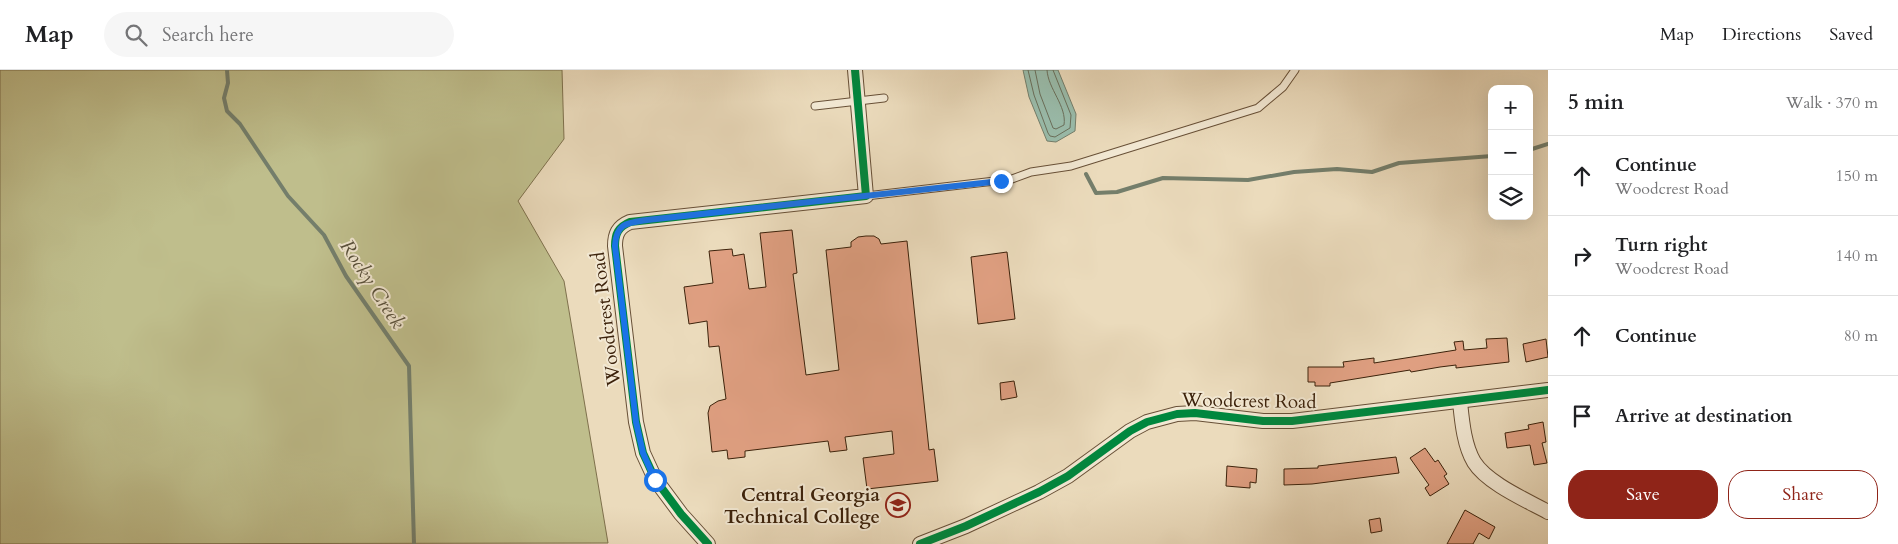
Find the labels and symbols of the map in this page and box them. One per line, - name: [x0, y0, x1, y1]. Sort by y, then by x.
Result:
- route end: [990, 170, 1013, 193]
- water label: Rocky Creek: [334, 234, 412, 334]
- street label: Woodcrest Road: [585, 250, 627, 388]
- street label: Woodcrest Road: [1180, 387, 1317, 415]
- route start: [644, 469, 667, 492]
- place label: Central Georgia Technical College: [724, 482, 881, 530]
- school or university icon: Central Georgia Technical College: [885, 492, 911, 518]

